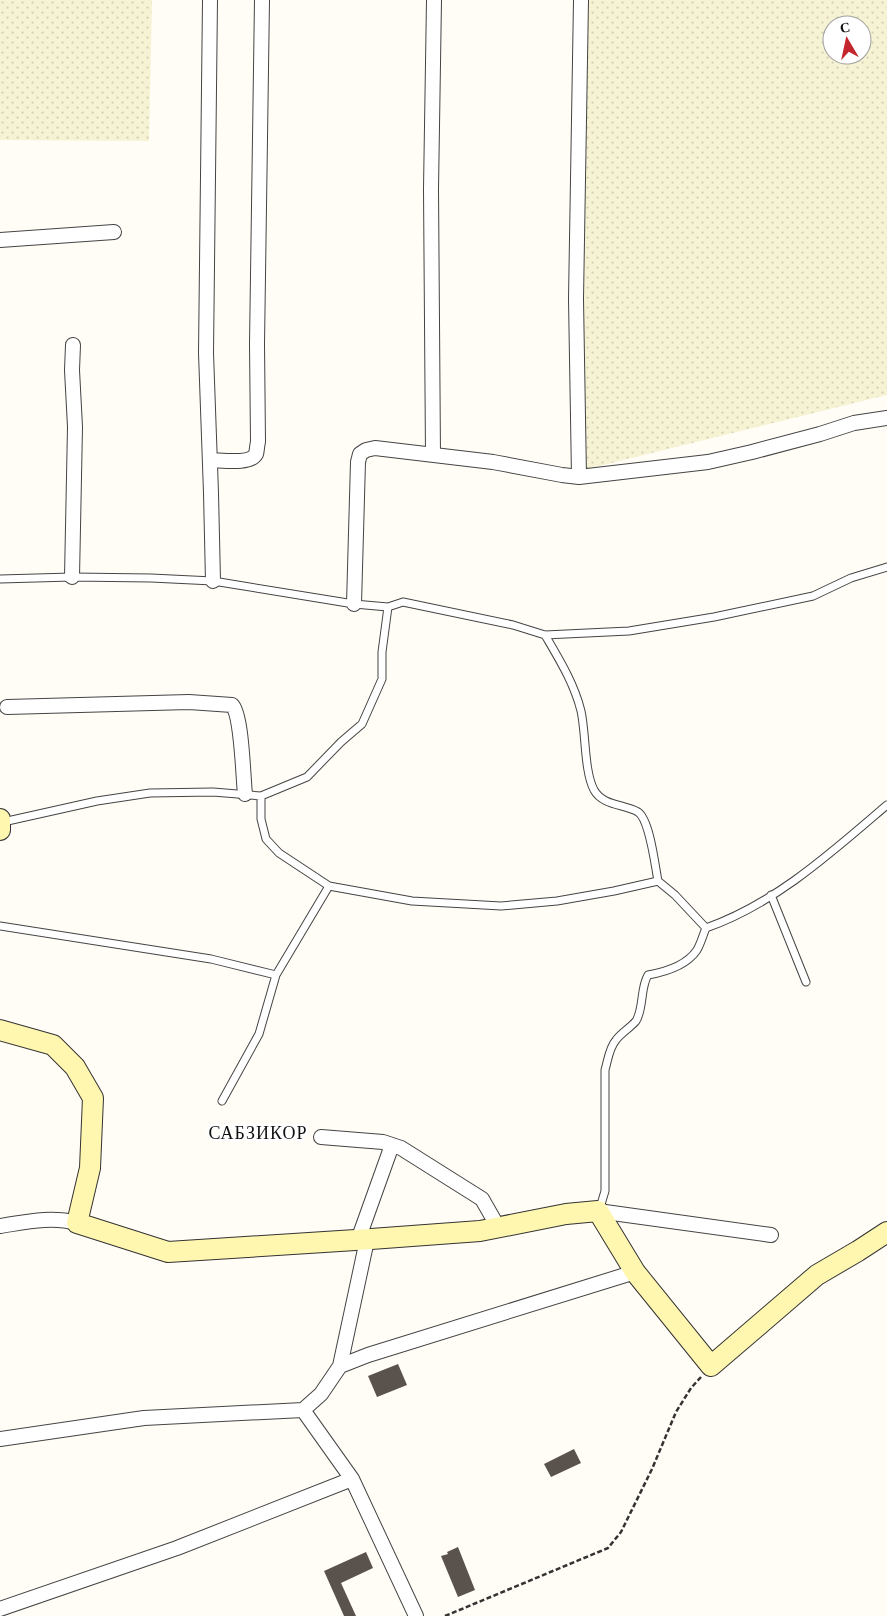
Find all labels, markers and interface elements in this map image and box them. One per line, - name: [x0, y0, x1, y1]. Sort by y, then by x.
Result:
- north arrow: [822, 15, 872, 65]
- text: С: [839, 18, 851, 36]
- district label: САБЗИКОР: [208, 1123, 308, 1143]

